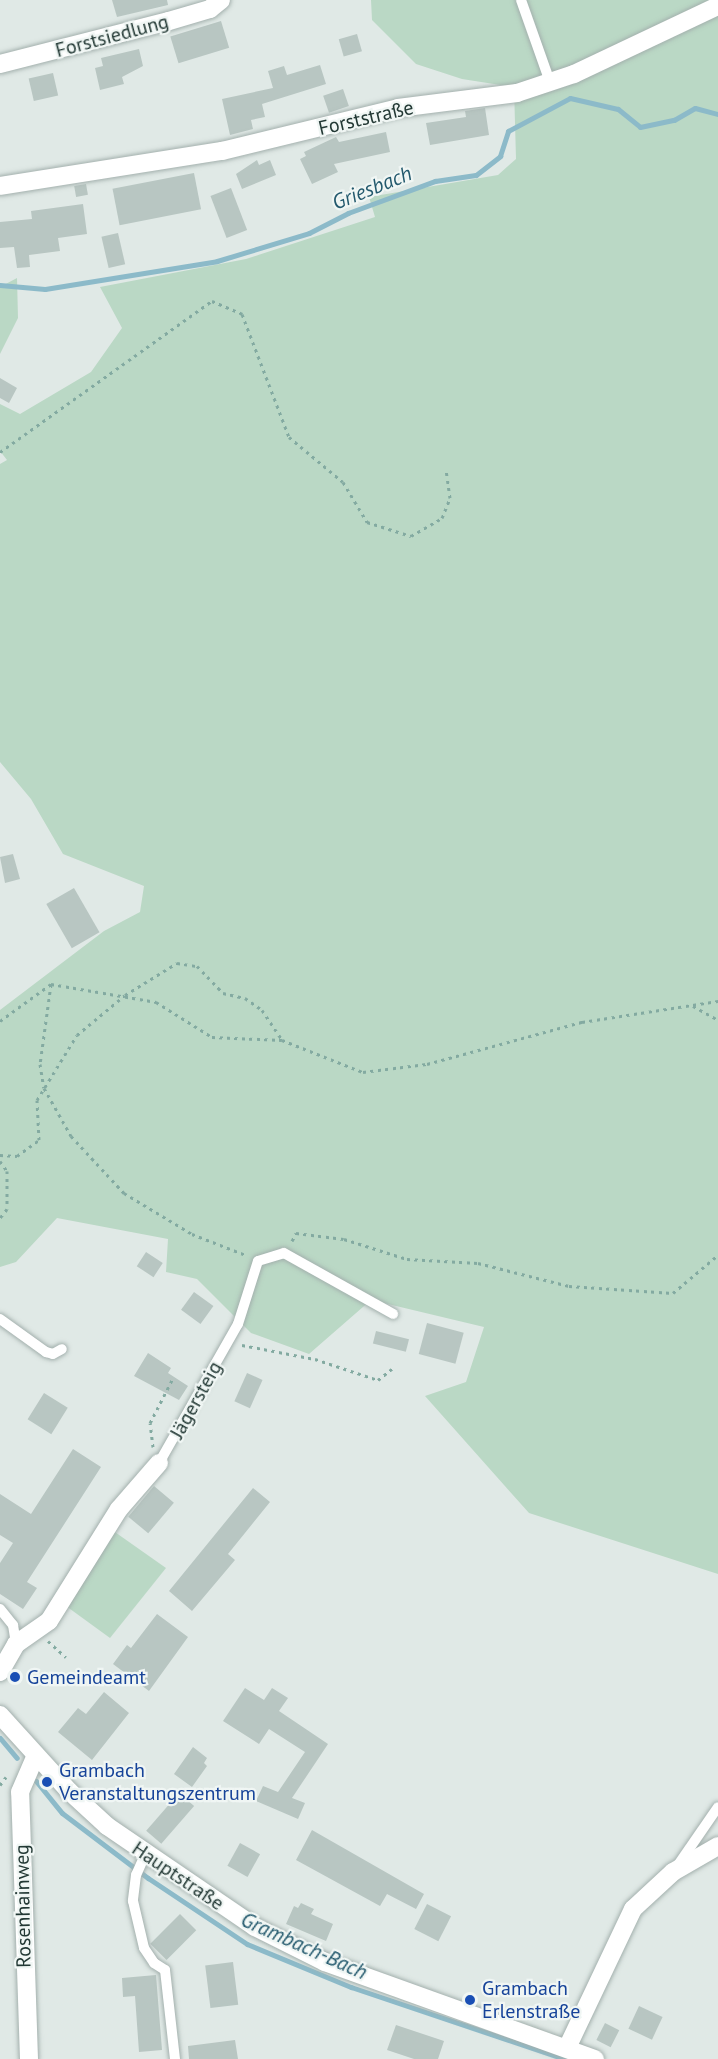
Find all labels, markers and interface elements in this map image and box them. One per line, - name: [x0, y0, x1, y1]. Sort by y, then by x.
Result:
- street label: Forstsiedlung: [53, 9, 171, 63]
- street label: Forststraße: [316, 95, 416, 141]
- water label: Griesbach: [328, 161, 416, 215]
- street label: Jägersteig: [165, 1357, 227, 1443]
- place label: Gemeindeamt: [27, 1665, 146, 1689]
- marker: Gemeindeamt: [8, 1670, 22, 1684]
- place label: Grambach Veranstaltungszentrum: [59, 1758, 256, 1805]
- marker: Grambach Veranstaltungszentrum: [40, 1775, 54, 1789]
- street label: Hauptstraße: [127, 1837, 229, 1915]
- street label: Rosenhainweg: [10, 1844, 36, 1968]
- water label: Grambach-Bach: [237, 1907, 371, 1985]
- place label: Grambach Erlenstraße: [482, 1976, 580, 2023]
- marker: Grambach Erlenstraße: [463, 1993, 477, 2007]

